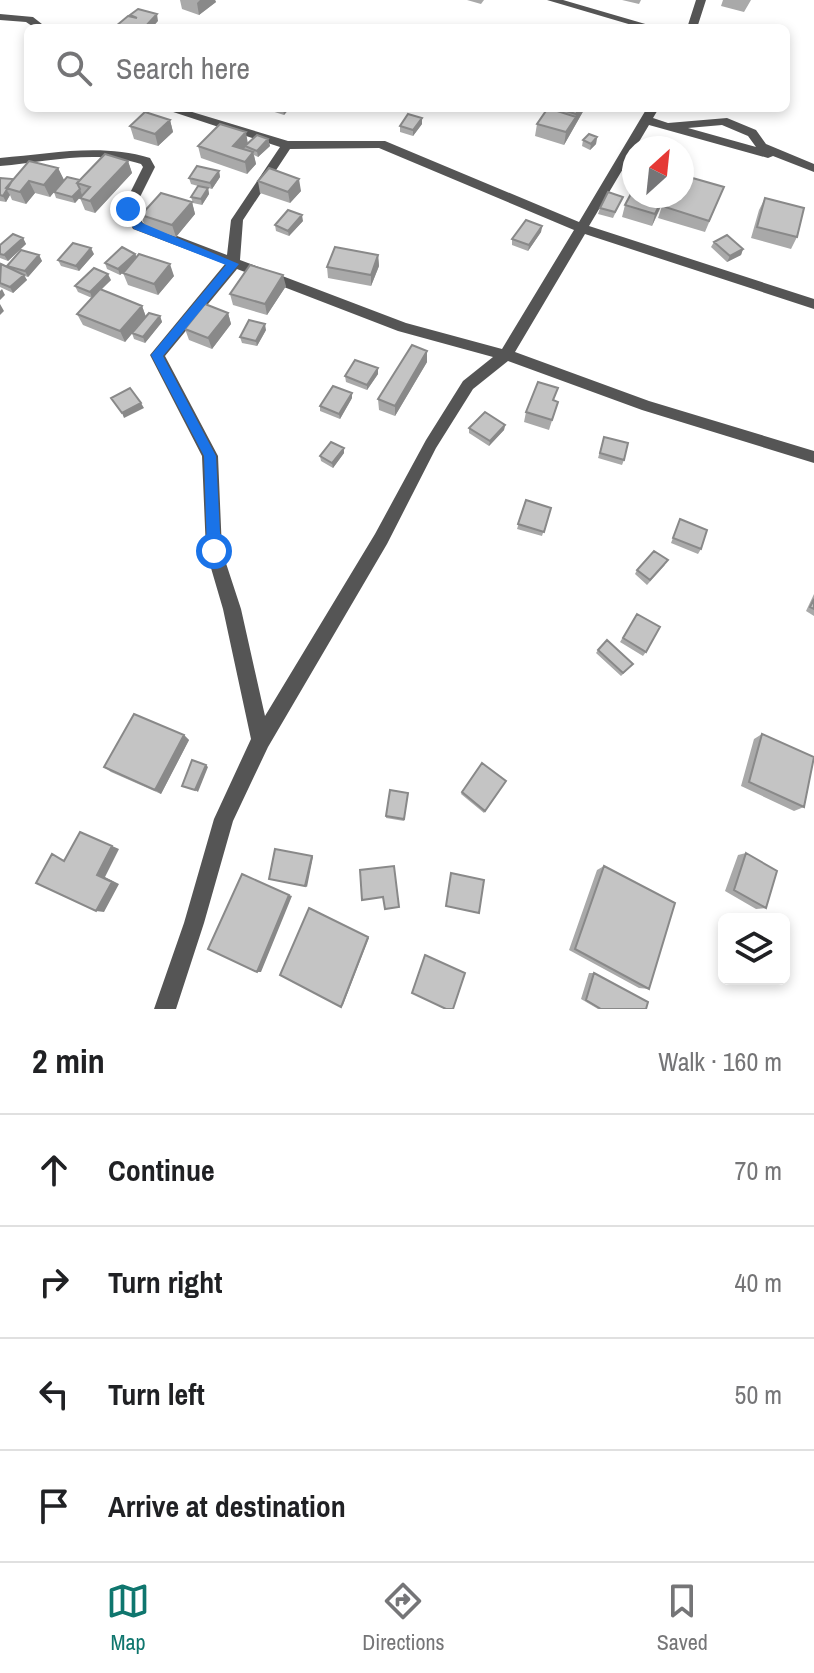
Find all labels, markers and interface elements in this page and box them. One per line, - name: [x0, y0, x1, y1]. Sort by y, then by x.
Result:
- search box: [24, 24, 790, 112]
- icon: search: [52, 46, 96, 90]
- text: Search here: [116, 48, 250, 88]
- north arrow: [622, 136, 694, 208]
- route end: [110, 191, 146, 227]
- route start: [196, 533, 232, 569]
- map controls: [718, 913, 790, 985]
- button: layers: [718, 913, 790, 985]
- text: 2 min: [32, 1038, 105, 1084]
- text: Walk · 160 m: [658, 1044, 782, 1079]
- icon: ahead: [32, 1148, 76, 1192]
- text: Continue: [108, 1150, 215, 1190]
- text: 70 m: [735, 1153, 782, 1188]
- icon: right: [32, 1260, 76, 1304]
- text: Turn right: [108, 1262, 222, 1302]
- text: 40 m: [735, 1265, 782, 1300]
- icon: left: [32, 1372, 76, 1416]
- text: Turn left: [108, 1374, 205, 1414]
- text: 50 m: [735, 1377, 782, 1412]
- icon: arrive: [32, 1484, 76, 1528]
- text: Arrive at destination: [108, 1486, 346, 1526]
- tab: Map: [106, 1579, 150, 1657]
- tab: Directions: [362, 1579, 445, 1657]
- tab: Saved: [657, 1579, 708, 1657]

